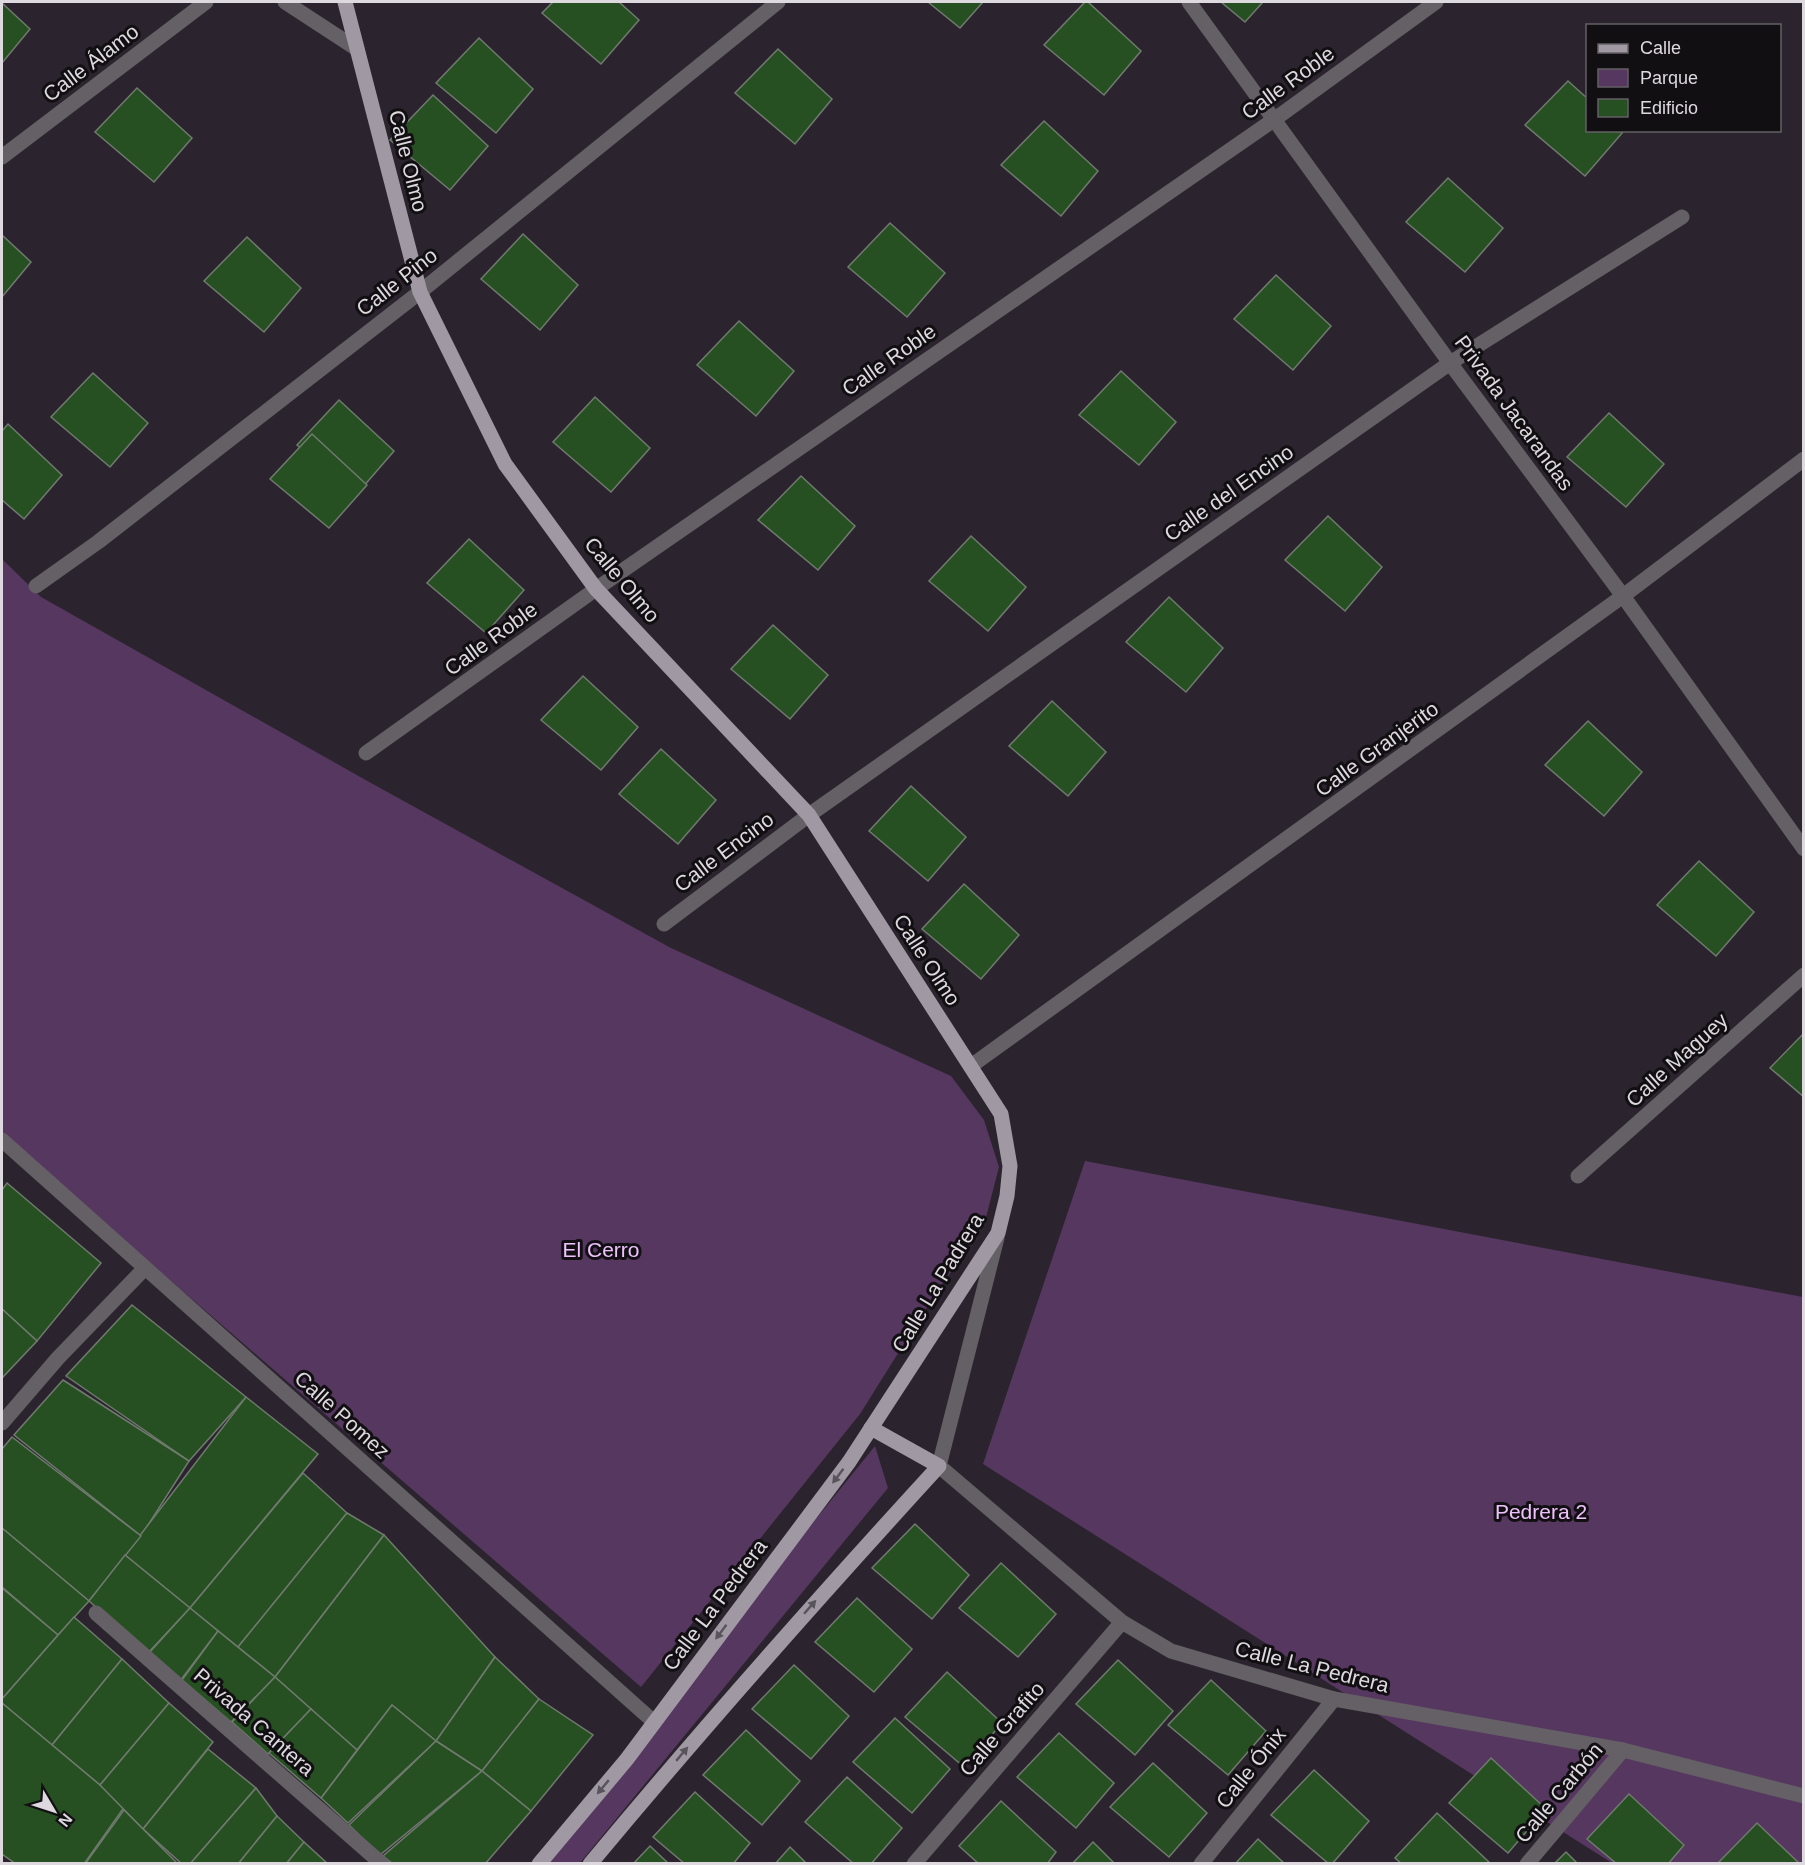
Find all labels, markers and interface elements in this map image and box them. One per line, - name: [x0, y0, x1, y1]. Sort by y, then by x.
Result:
- street label: Calle Álamo: [39, 19, 143, 106]
- legend: [1586, 24, 1781, 132]
- text: Calle: [1640, 38, 1681, 58]
- street label: Calle Roble: [1237, 41, 1338, 124]
- text: Parque: [1640, 68, 1698, 88]
- text: Edificio: [1640, 98, 1698, 118]
- street label: Calle Olmo: [385, 108, 432, 214]
- street label: Calle Pino: [352, 243, 441, 320]
- street label: Calle Roble: [838, 319, 940, 400]
- street label: Privada Jacarandas: [1451, 331, 1578, 495]
- street label: Calle del Encino: [1160, 440, 1297, 546]
- street label: Calle Olmo: [580, 533, 665, 627]
- street label: Calle Roble: [440, 597, 541, 680]
- street label: Calle Granjerito: [1311, 696, 1442, 801]
- street label: Calle Encino: [670, 807, 778, 896]
- street label: Calle Olmo: [889, 910, 965, 1010]
- street label: Calle Maguey: [1621, 1008, 1732, 1111]
- street label: Calle La Padrera: [887, 1209, 988, 1356]
- park label: El Cerro: [562, 1238, 640, 1261]
- street label: Calle Pomez: [290, 1366, 394, 1463]
- one-way arrow: [833, 1469, 845, 1484]
- park label: Pedrera 2: [1495, 1500, 1587, 1523]
- street label: Calle La Pedrera: [658, 1535, 771, 1675]
- one-way arrow: [803, 1600, 817, 1615]
- one-way arrow: [716, 1625, 728, 1640]
- street label: Calle La Pedrera: [1233, 1636, 1392, 1697]
- street label: Privada Cantera: [190, 1663, 319, 1780]
- street label: Calle Grafito: [955, 1677, 1049, 1780]
- street label: Calle Ónix: [1211, 1722, 1290, 1813]
- street label: Calle Carbón: [1510, 1738, 1607, 1847]
- one-way arrow: [675, 1746, 688, 1762]
- one-way arrow: [597, 1779, 610, 1794]
- north arrow: [24, 1781, 84, 1841]
- text: N: [55, 1810, 76, 1830]

